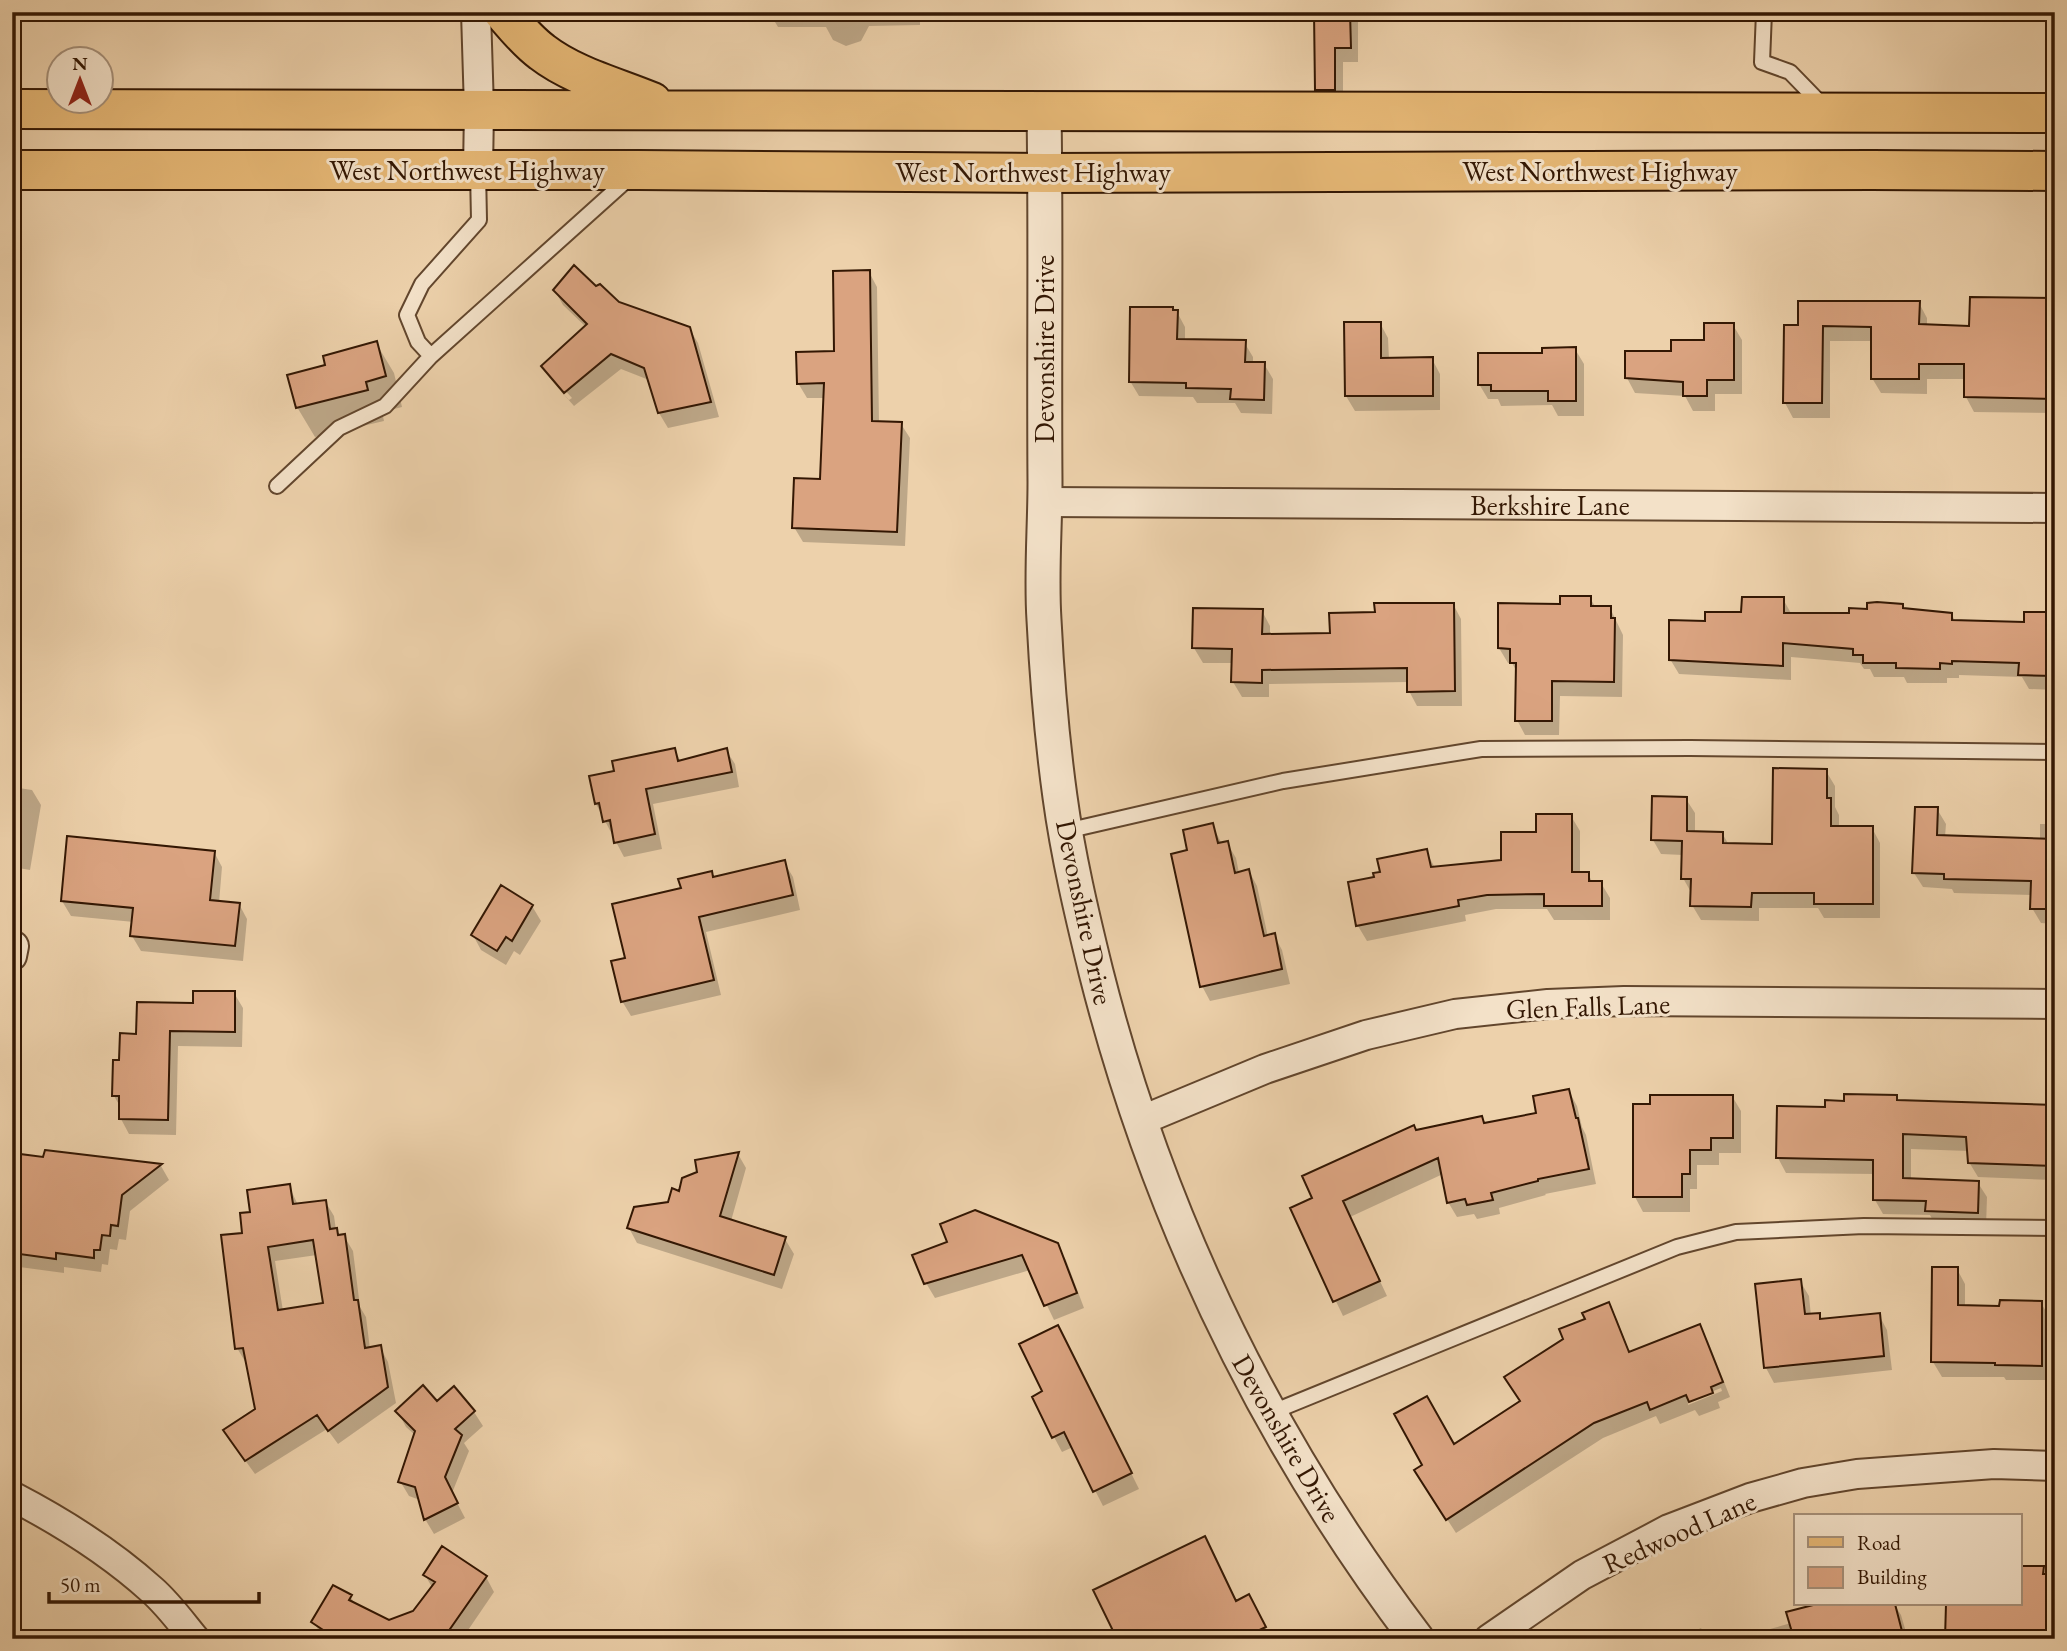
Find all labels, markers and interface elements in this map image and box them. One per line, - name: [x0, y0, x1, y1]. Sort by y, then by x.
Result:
- north arrow: [46, 46, 116, 116]
- text: N: [72, 51, 88, 76]
- street label: West Northwest Highway: [329, 152, 605, 188]
- street label: West Northwest Highway: [1462, 153, 1738, 189]
- street label: West Northwest Highway: [895, 154, 1171, 190]
- street label: Devonshire Drive: [1026, 255, 1062, 443]
- street label: Berkshire Lane: [1470, 487, 1630, 523]
- street label: Devonshire Drive: [1048, 816, 1122, 1008]
- street label: Glen Falls Lane: [1505, 985, 1671, 1027]
- street label: Devonshire Drive: [1224, 1347, 1350, 1529]
- street label: Redwood Lane: [1597, 1482, 1761, 1582]
- legend: [1794, 1514, 2022, 1606]
- text: Road: [1857, 1529, 1901, 1556]
- scale bar: [49, 1560, 259, 1604]
- text: Building: [1857, 1563, 1927, 1590]
- text: 50 m: [60, 1571, 101, 1598]

